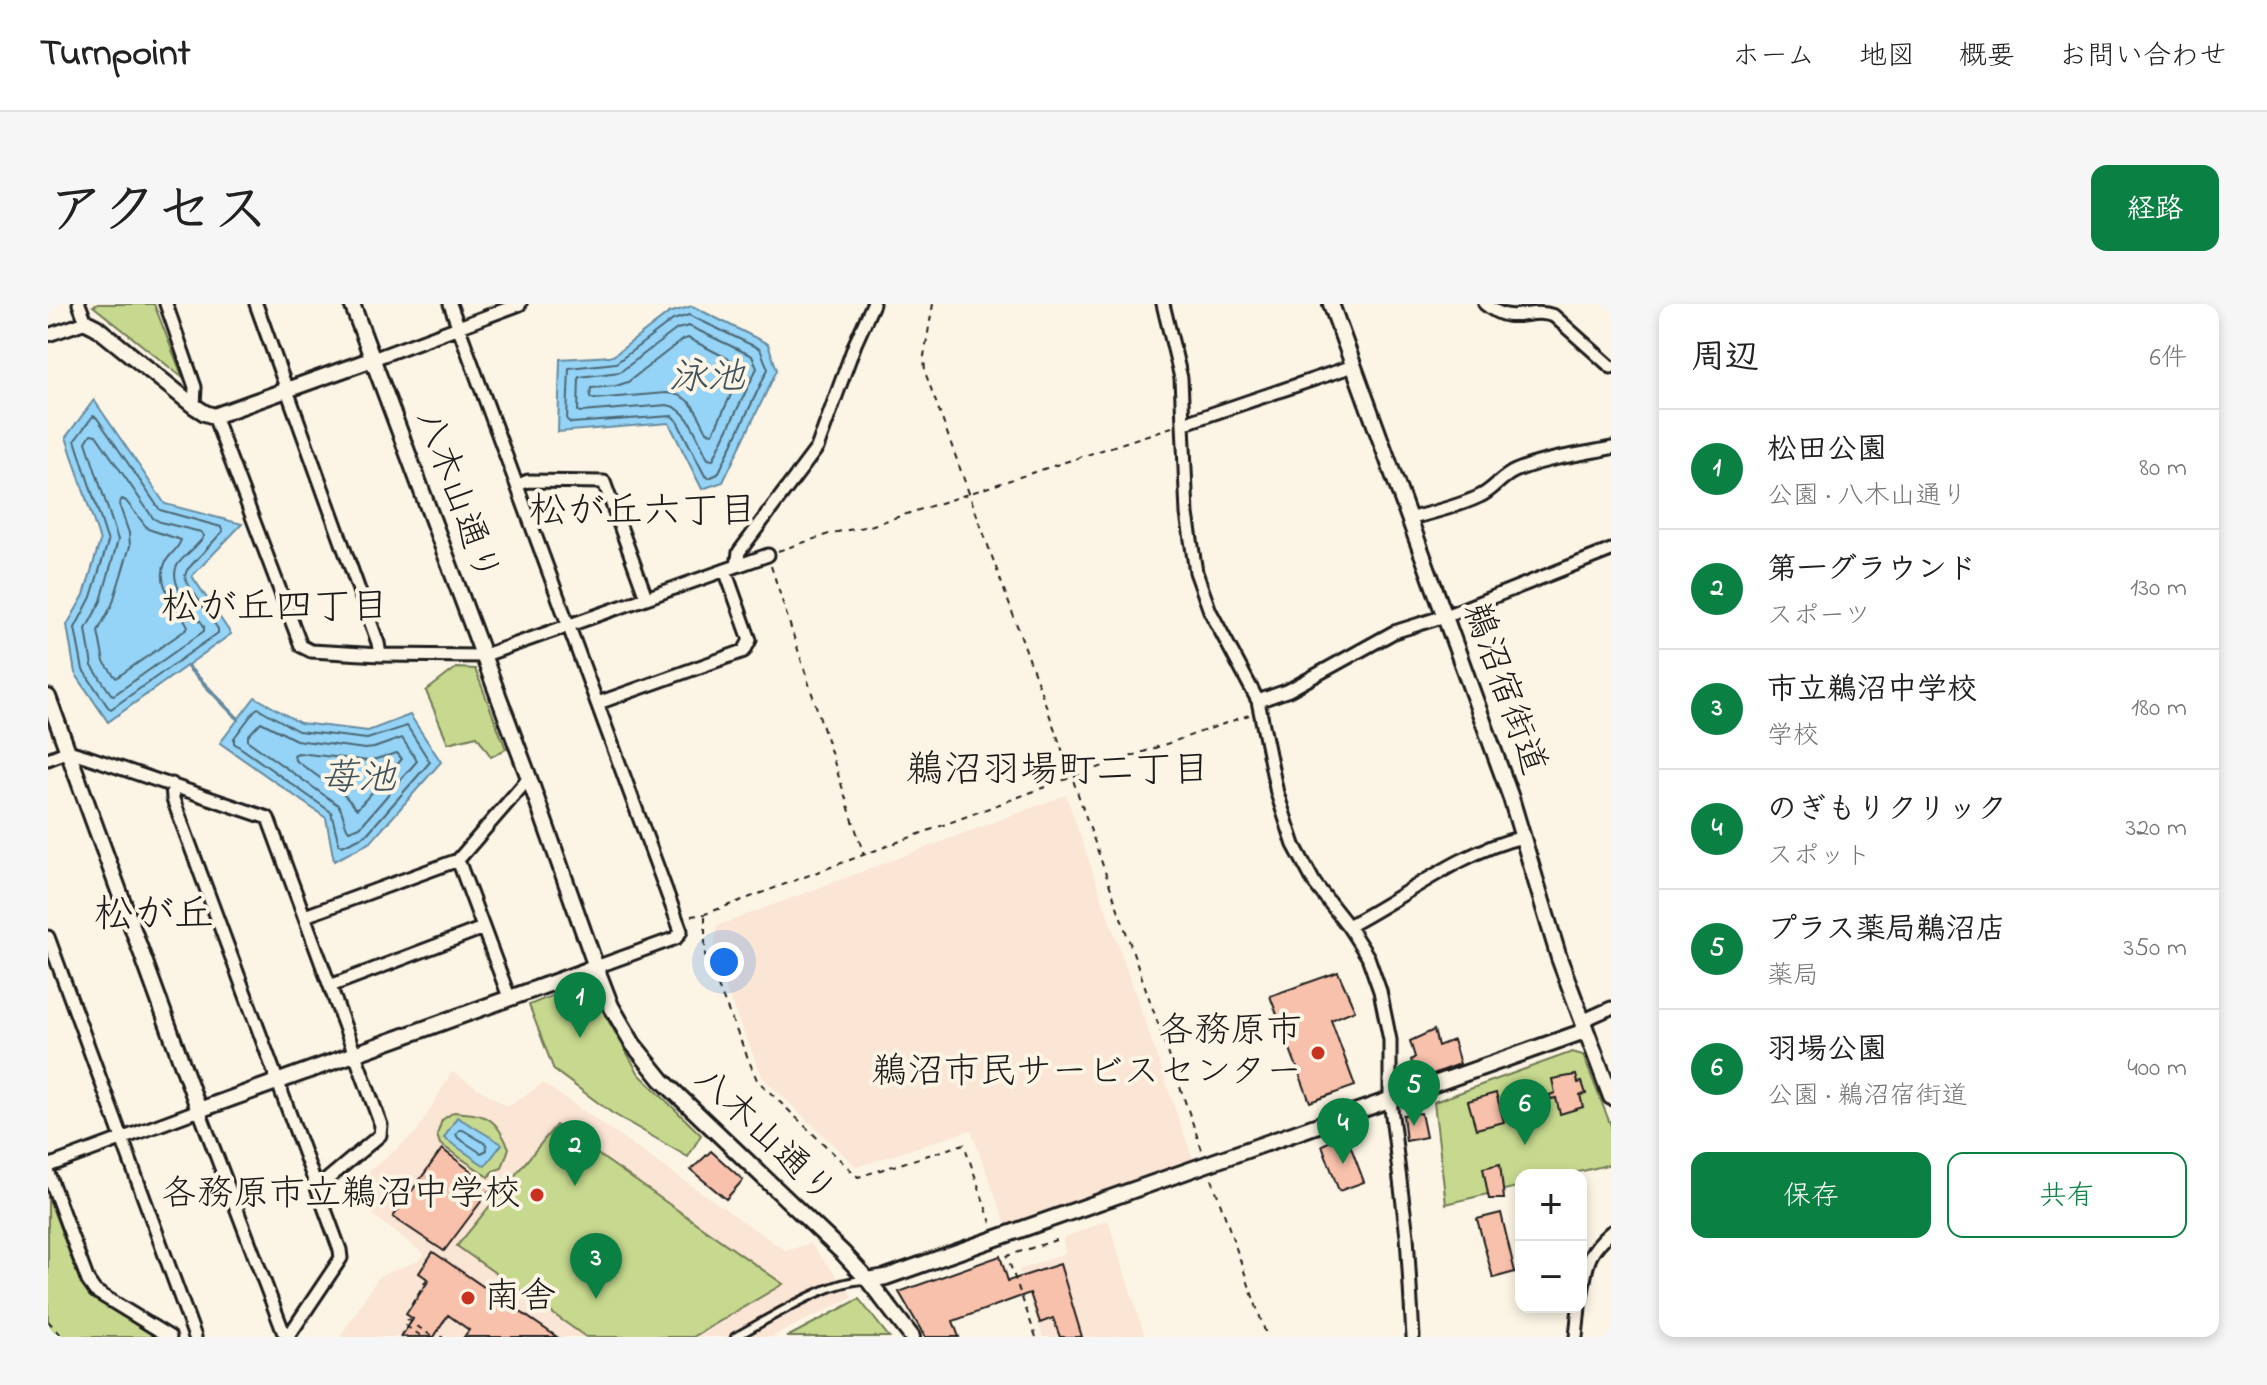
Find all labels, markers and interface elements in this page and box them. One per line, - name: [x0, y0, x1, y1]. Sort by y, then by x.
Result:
- text: Turnpoint: [40, 27, 190, 83]
- text: ホーム: [1732, 37, 1815, 78]
- text: 地図: [1859, 37, 1915, 78]
- text: 概要: [1959, 37, 2015, 78]
- text: お問い合わせ: [2059, 37, 2227, 78]
- button: 経路: [2091, 165, 2219, 251]
- text: アクセス: [48, 173, 269, 254]
- text: 周辺: [1691, 334, 1759, 384]
- text: 6件: [2150, 340, 2187, 378]
- water label: 泳池: [669, 351, 746, 407]
- street label: 八木山通り: [400, 403, 512, 591]
- text: 松田公園: [1767, 429, 1887, 473]
- text: 1: [1713, 450, 1721, 488]
- text: 80 m: [2139, 450, 2187, 488]
- text: 公園 · 八木山通り: [1767, 478, 1968, 516]
- district label: 松が丘六丁目: [529, 485, 757, 541]
- text: 第一グラウンド: [1767, 549, 1977, 593]
- text: 2: [1711, 570, 1723, 608]
- text: 130 m: [2130, 570, 2187, 608]
- district label: 松が丘四丁目: [161, 581, 389, 637]
- street label: 鵜沼宿街道: [1447, 595, 1559, 783]
- text: スポーツ: [1767, 598, 1870, 636]
- text: 市立鵜沼中学校: [1767, 669, 1977, 713]
- text: 3: [1712, 690, 1722, 728]
- text: 180 m: [2131, 690, 2187, 728]
- text: 学校: [1767, 718, 1819, 756]
- district label: 鵜沼羽場町二丁目: [906, 744, 1210, 800]
- water label: 苺池: [320, 752, 397, 808]
- text: のぎもりクリック: [1767, 789, 2007, 833]
- text: 4: [1712, 810, 1722, 848]
- text: 320 m: [2125, 810, 2187, 848]
- text: スポット: [1767, 838, 1871, 876]
- district label: 松が丘: [94, 887, 214, 946]
- text: プラス薬局鵜沼店: [1767, 909, 2006, 953]
- text: 5: [1710, 930, 1724, 968]
- text: 350 m: [2123, 930, 2187, 968]
- your location: [704, 942, 744, 982]
- text: 薬局: [1767, 958, 1819, 996]
- pin: 1: [554, 972, 606, 1038]
- place label: 各務原市 鵜沼市民サービスセンター: [871, 1006, 1302, 1100]
- text: 羽場公園: [1767, 1029, 1887, 1073]
- marker: 各務原市 鵜沼市民サービスセンター: [1309, 1044, 1327, 1062]
- text: 6: [1711, 1050, 1723, 1088]
- text: 400 m: [2127, 1050, 2187, 1088]
- street label: 八木山通り: [681, 1055, 847, 1219]
- pin: 5: [1388, 1060, 1440, 1126]
- text: 公園 · 鵜沼宿街道: [1767, 1078, 1968, 1116]
- pin: 6: [1499, 1079, 1551, 1145]
- pin: 4: [1317, 1098, 1369, 1164]
- pin: 2: [549, 1120, 601, 1186]
- button: 保存: [1691, 1152, 1931, 1238]
- button: 共有: [1947, 1152, 2187, 1238]
- place label: 各務原市立鵜沼中学校: [161, 1169, 521, 1222]
- map controls: [1515, 1169, 1587, 1313]
- button: +: [1515, 1169, 1587, 1241]
- marker: 各務原市立鵜沼中学校: [528, 1186, 546, 1204]
- pin: 3: [570, 1233, 622, 1299]
- button: −: [1515, 1241, 1587, 1313]
- place label: 南舎: [484, 1272, 556, 1325]
- marker: 南舎: [459, 1289, 477, 1307]

